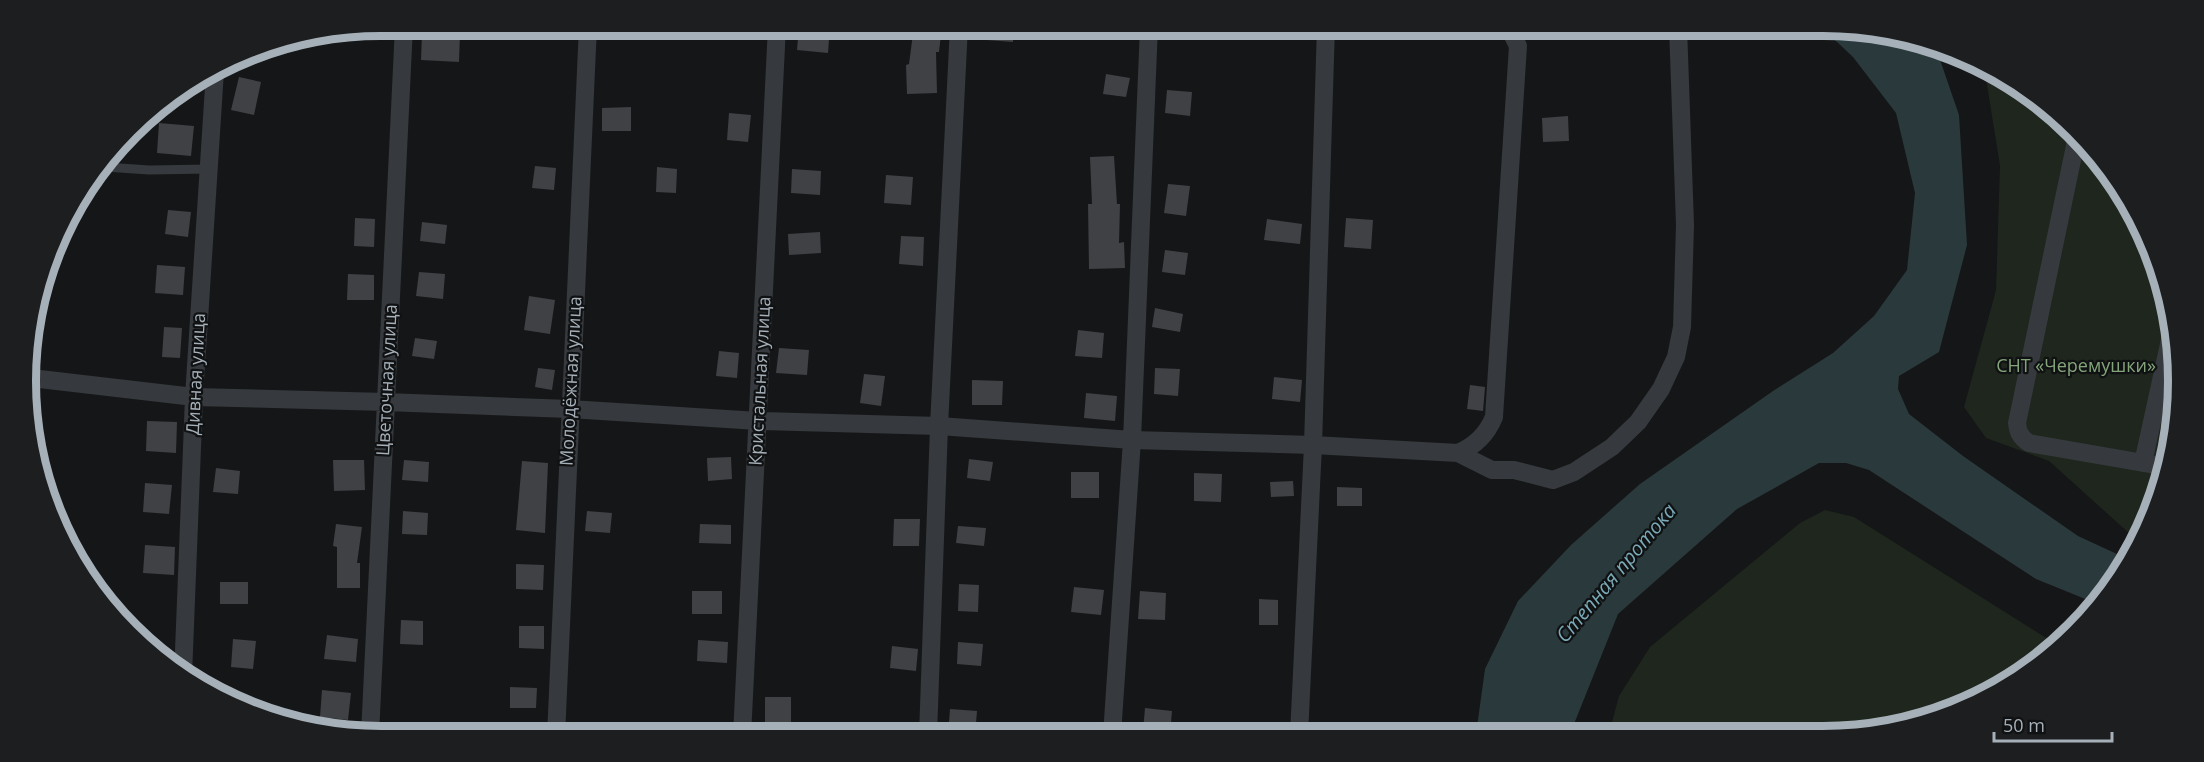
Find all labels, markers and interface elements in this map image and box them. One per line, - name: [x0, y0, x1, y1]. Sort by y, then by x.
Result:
- street label: Молодёжная улица: [554, 295, 586, 466]
- street label: Кристальная улица: [743, 296, 775, 466]
- street label: Цветочная улица: [370, 303, 402, 456]
- street label: Дивная улица: [180, 312, 210, 436]
- park label: СНТ «Черемушки»: [1996, 353, 2156, 377]
- water label: Степная протока: [1549, 498, 1682, 648]
- scale bar: [1994, 705, 2112, 743]
- text: 50 m: [2003, 713, 2045, 737]

